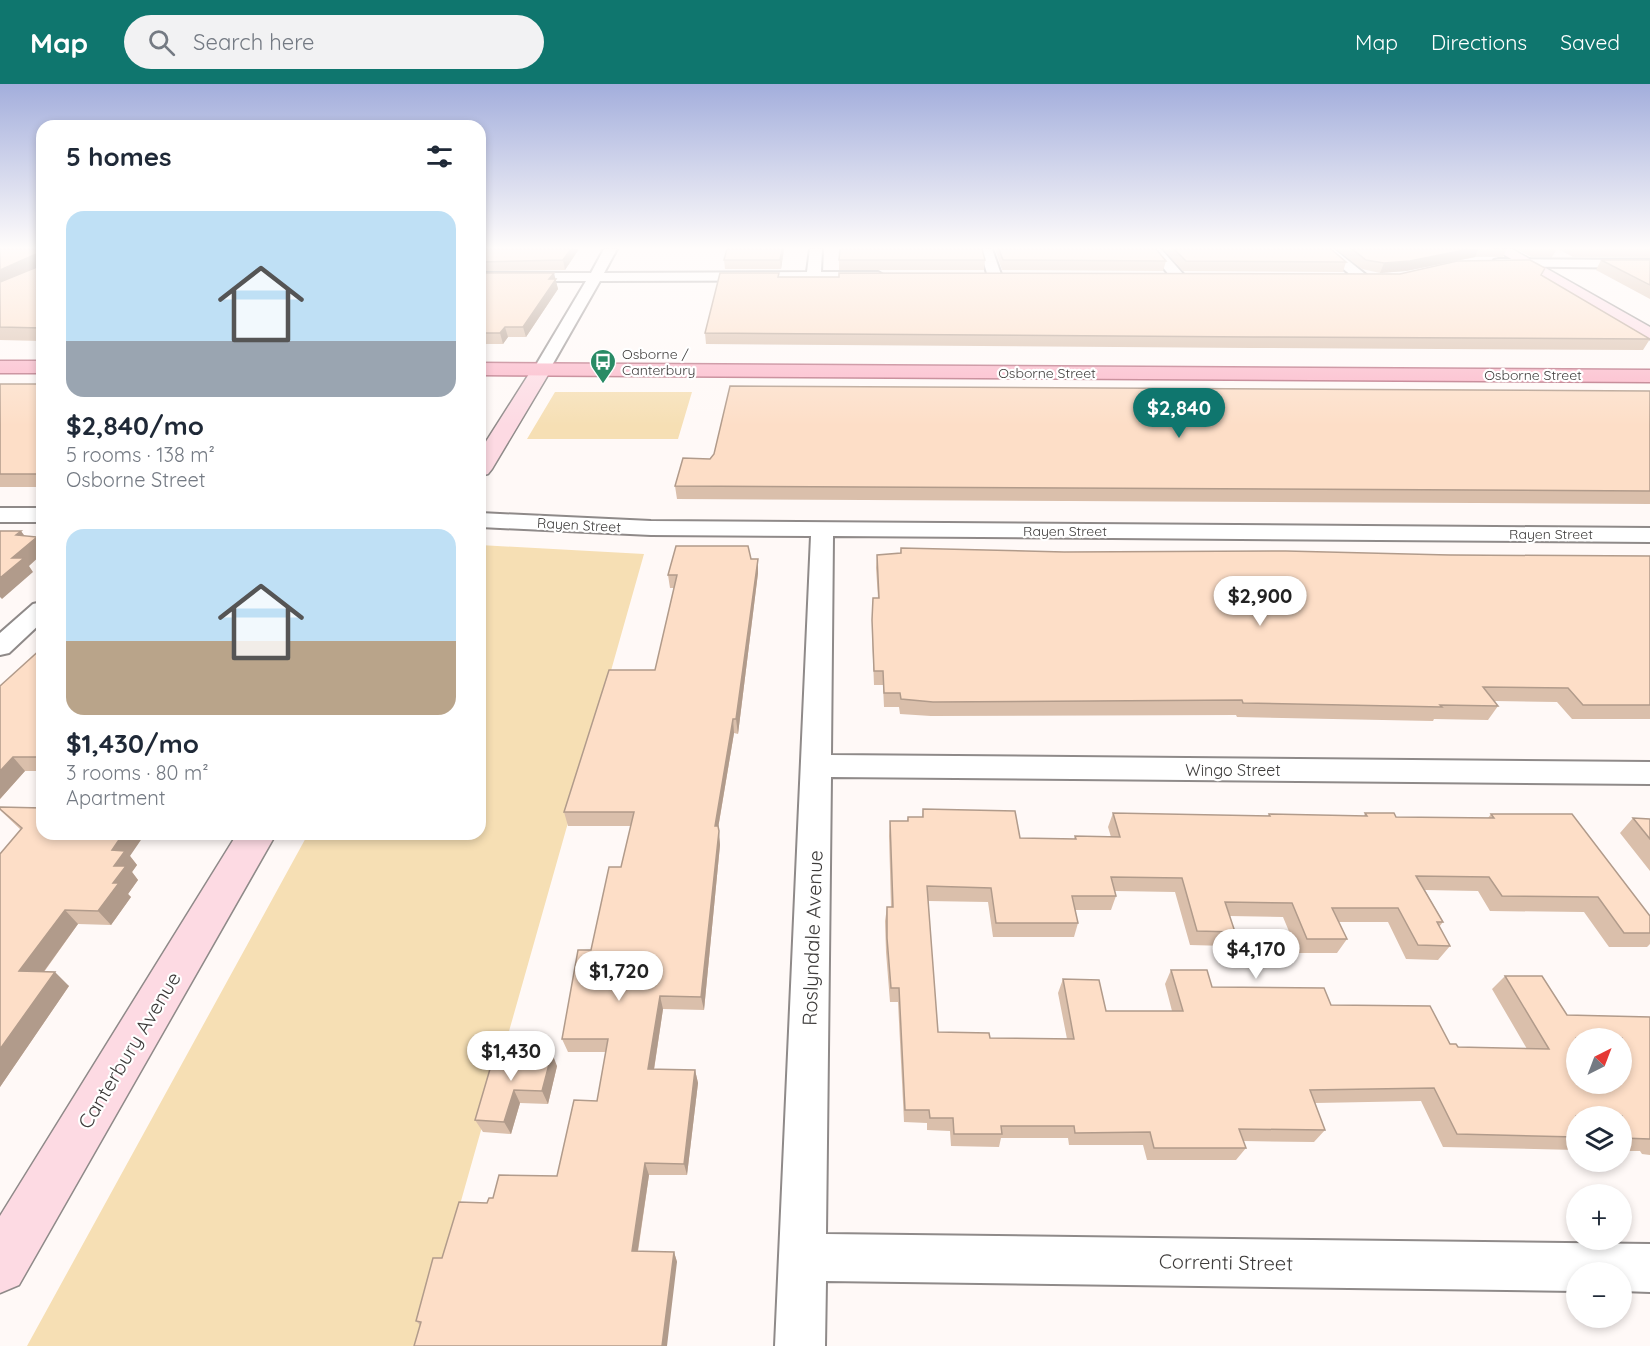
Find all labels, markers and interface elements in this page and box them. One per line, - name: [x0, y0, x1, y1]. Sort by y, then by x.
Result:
- search box: [124, 15, 544, 69]
- text: Map: [30, 25, 88, 60]
- icon: search: [145, 26, 178, 59]
- text: Search here: [193, 28, 315, 56]
- text: Map: [1355, 29, 1398, 55]
- text: Directions: [1431, 29, 1527, 55]
- text: Saved: [1560, 29, 1620, 55]
- text: 5 homes: [66, 140, 172, 173]
- icon: filters: [423, 140, 456, 173]
- icon: home: [207, 250, 315, 358]
- place label: Osborne / Canterbury: [622, 345, 696, 379]
- bus stop icon: Osborne / Canterbury: [588, 347, 618, 385]
- street label: Osborne Street: [998, 364, 1096, 382]
- street label: Osborne Street: [1484, 366, 1582, 384]
- pin: $2,840: [1130, 388, 1228, 439]
- text: $2,840: [1147, 395, 1211, 420]
- text: $2,840/mo: [66, 409, 204, 442]
- text: 5 rooms · 138 m²: [66, 442, 215, 467]
- text: Osborne Street: [66, 467, 206, 492]
- street label: Rayen Street: [537, 514, 622, 536]
- street label: Rayen Street: [1023, 522, 1107, 540]
- street label: Rayen Street: [1509, 525, 1593, 543]
- icon: home: [207, 568, 315, 676]
- pin: $2,900: [1211, 576, 1309, 627]
- text: $2,900: [1228, 583, 1292, 608]
- text: $1,430/mo: [66, 727, 199, 760]
- text: 3 rooms · 80 m²: [66, 760, 209, 785]
- street label: Wingo Street: [1185, 760, 1281, 780]
- text: Apartment: [66, 785, 166, 810]
- street label: Roslyndale Avenue: [796, 850, 828, 1026]
- pin: $4,170: [1207, 929, 1305, 980]
- text: $4,170: [1227, 936, 1285, 961]
- pin: $1,720: [570, 951, 668, 1002]
- text: $1,720: [589, 958, 649, 983]
- street label: Canterbury Avenue: [72, 967, 186, 1133]
- north arrow: [1566, 1028, 1632, 1094]
- map controls: [1566, 1028, 1632, 1328]
- pin: $1,430: [462, 1031, 560, 1082]
- text: $1,430: [481, 1038, 541, 1063]
- button: layers: [1566, 1106, 1632, 1172]
- button: +: [1566, 1184, 1632, 1250]
- street label: Correnti Street: [1159, 1248, 1293, 1276]
- button: −: [1566, 1262, 1632, 1328]

